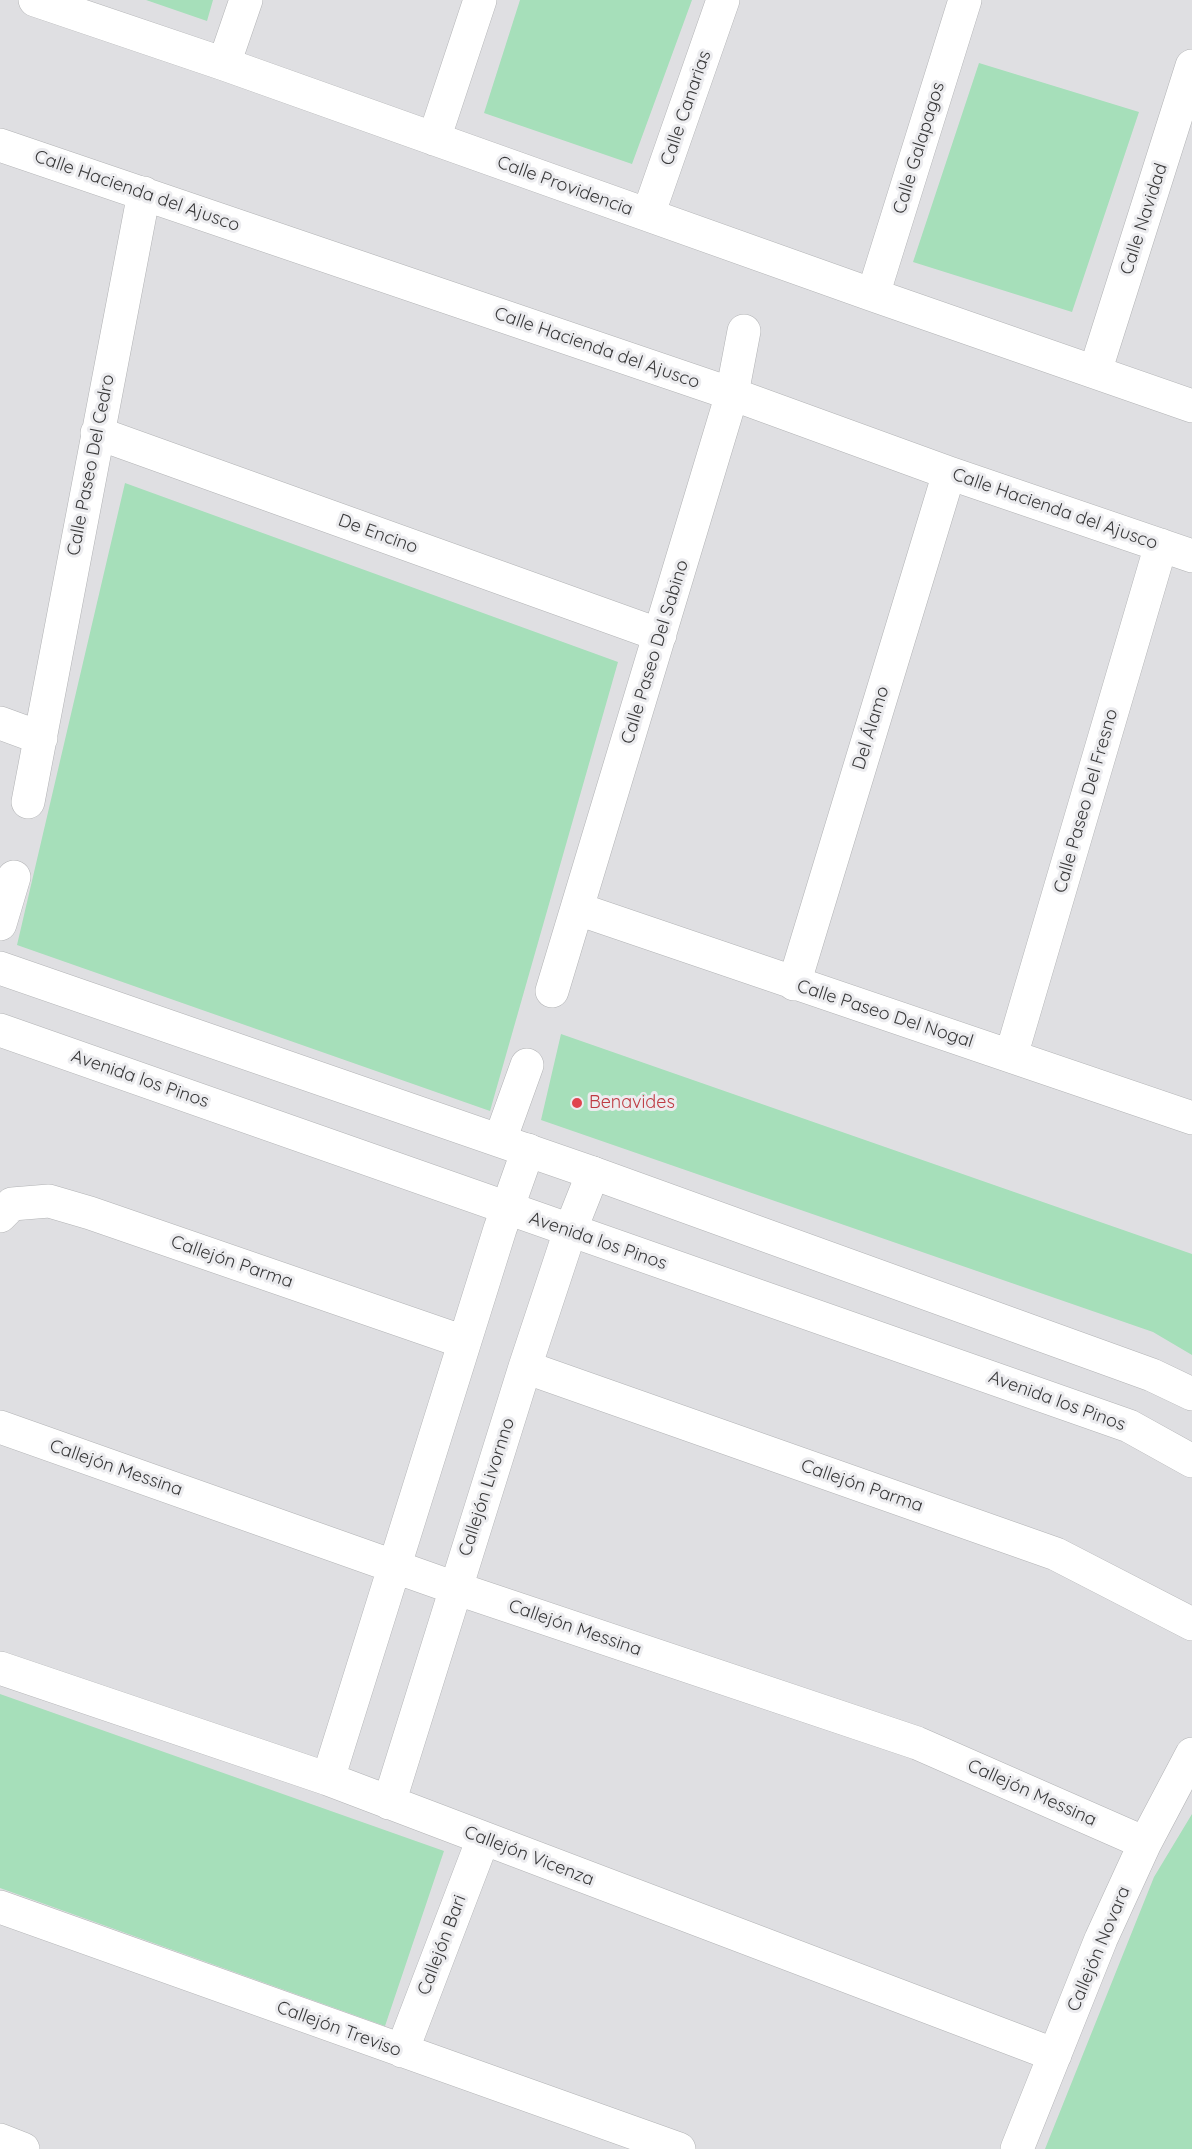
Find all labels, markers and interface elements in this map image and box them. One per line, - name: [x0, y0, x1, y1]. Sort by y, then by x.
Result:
- street label: Calle Canarias: [656, 48, 716, 168]
- street label: Calle Galapagos: [889, 80, 949, 216]
- street label: Calle Hacienda del Ajusco: [32, 146, 242, 236]
- street label: Calle Providencia: [494, 151, 636, 221]
- street label: Calle Navidad: [1116, 161, 1172, 277]
- street label: Calle Hacienda del Ajusco: [492, 303, 702, 393]
- street label: Calle Paseo Del Cedro: [63, 372, 119, 558]
- street label: Calle Hacienda del Ajusco: [950, 464, 1160, 554]
- street label: De Encino: [335, 510, 421, 558]
- street label: Calle Paseo Del Sabino: [617, 557, 693, 747]
- street label: Del Álamo: [848, 684, 894, 772]
- street label: Calle Paseo Del Fresno: [1049, 706, 1123, 896]
- street label: Calle Paseo Del Nogal: [794, 975, 976, 1053]
- street label: Avenida los Pinos: [68, 1045, 212, 1113]
- place label: Benavides: [589, 1092, 675, 1114]
- marker: Benavides: [570, 1096, 584, 1110]
- street label: Avenida los Pinos: [526, 1207, 670, 1275]
- street label: Callejón Parma: [168, 1231, 296, 1293]
- street label: Avenida los Pinos: [986, 1366, 1128, 1436]
- street label: Callejón Livornno: [454, 1415, 520, 1559]
- street label: Callejón Messina: [47, 1435, 185, 1501]
- street label: Callejón Parma: [798, 1455, 926, 1517]
- street label: Callejón Messina: [506, 1595, 644, 1661]
- street label: Callejón Messina: [964, 1755, 1100, 1831]
- street label: Callejón Vicenza: [461, 1821, 597, 1891]
- street label: Callejón Novara: [1063, 1883, 1135, 2015]
- street label: Callejón Bari: [413, 1892, 471, 1998]
- street label: Callejón Treviso: [274, 1996, 404, 2062]

